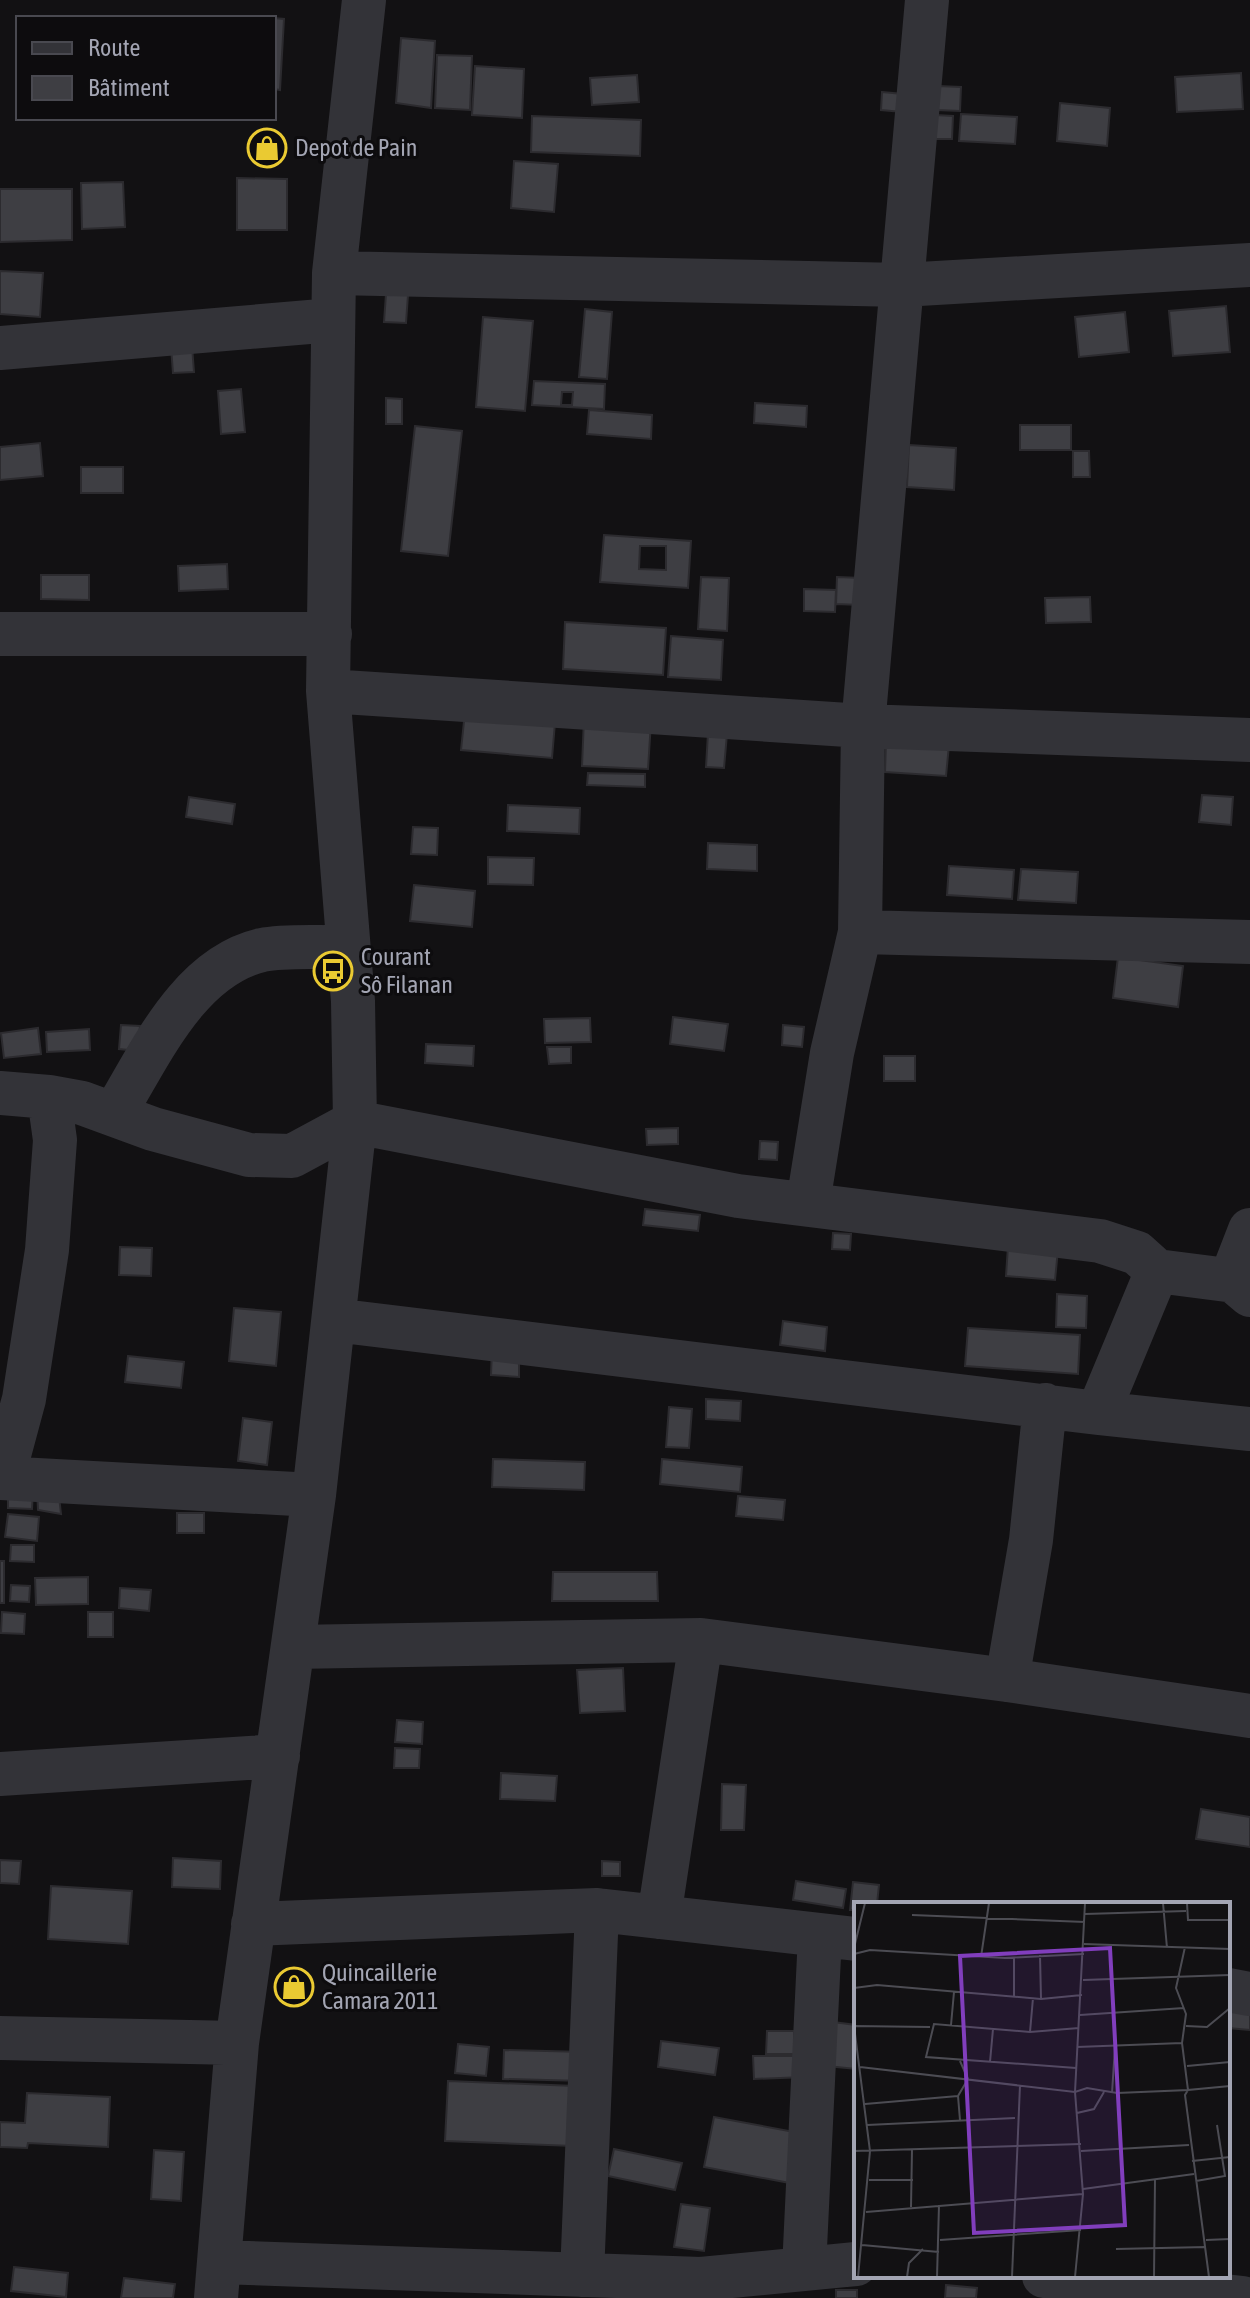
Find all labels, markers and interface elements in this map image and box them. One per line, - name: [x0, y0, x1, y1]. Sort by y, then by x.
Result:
- legend: [16, 16, 276, 120]
- text: Route: [88, 34, 140, 61]
- text: Bâtiment: [88, 74, 170, 101]
- shop icon: Depot de Pain: [246, 127, 288, 169]
- place label: Depot de Pain: [295, 134, 417, 161]
- place label: Courant Sô Filanan: [361, 943, 453, 998]
- bus stop icon: Courant Sô Filanan: [312, 950, 354, 992]
- inset map: [854, 1902, 1230, 2278]
- place label: Quincaillerie Camara 2011: [322, 1959, 439, 2014]
- shop icon: Quincaillerie Camara 2011: [273, 1966, 315, 2008]

